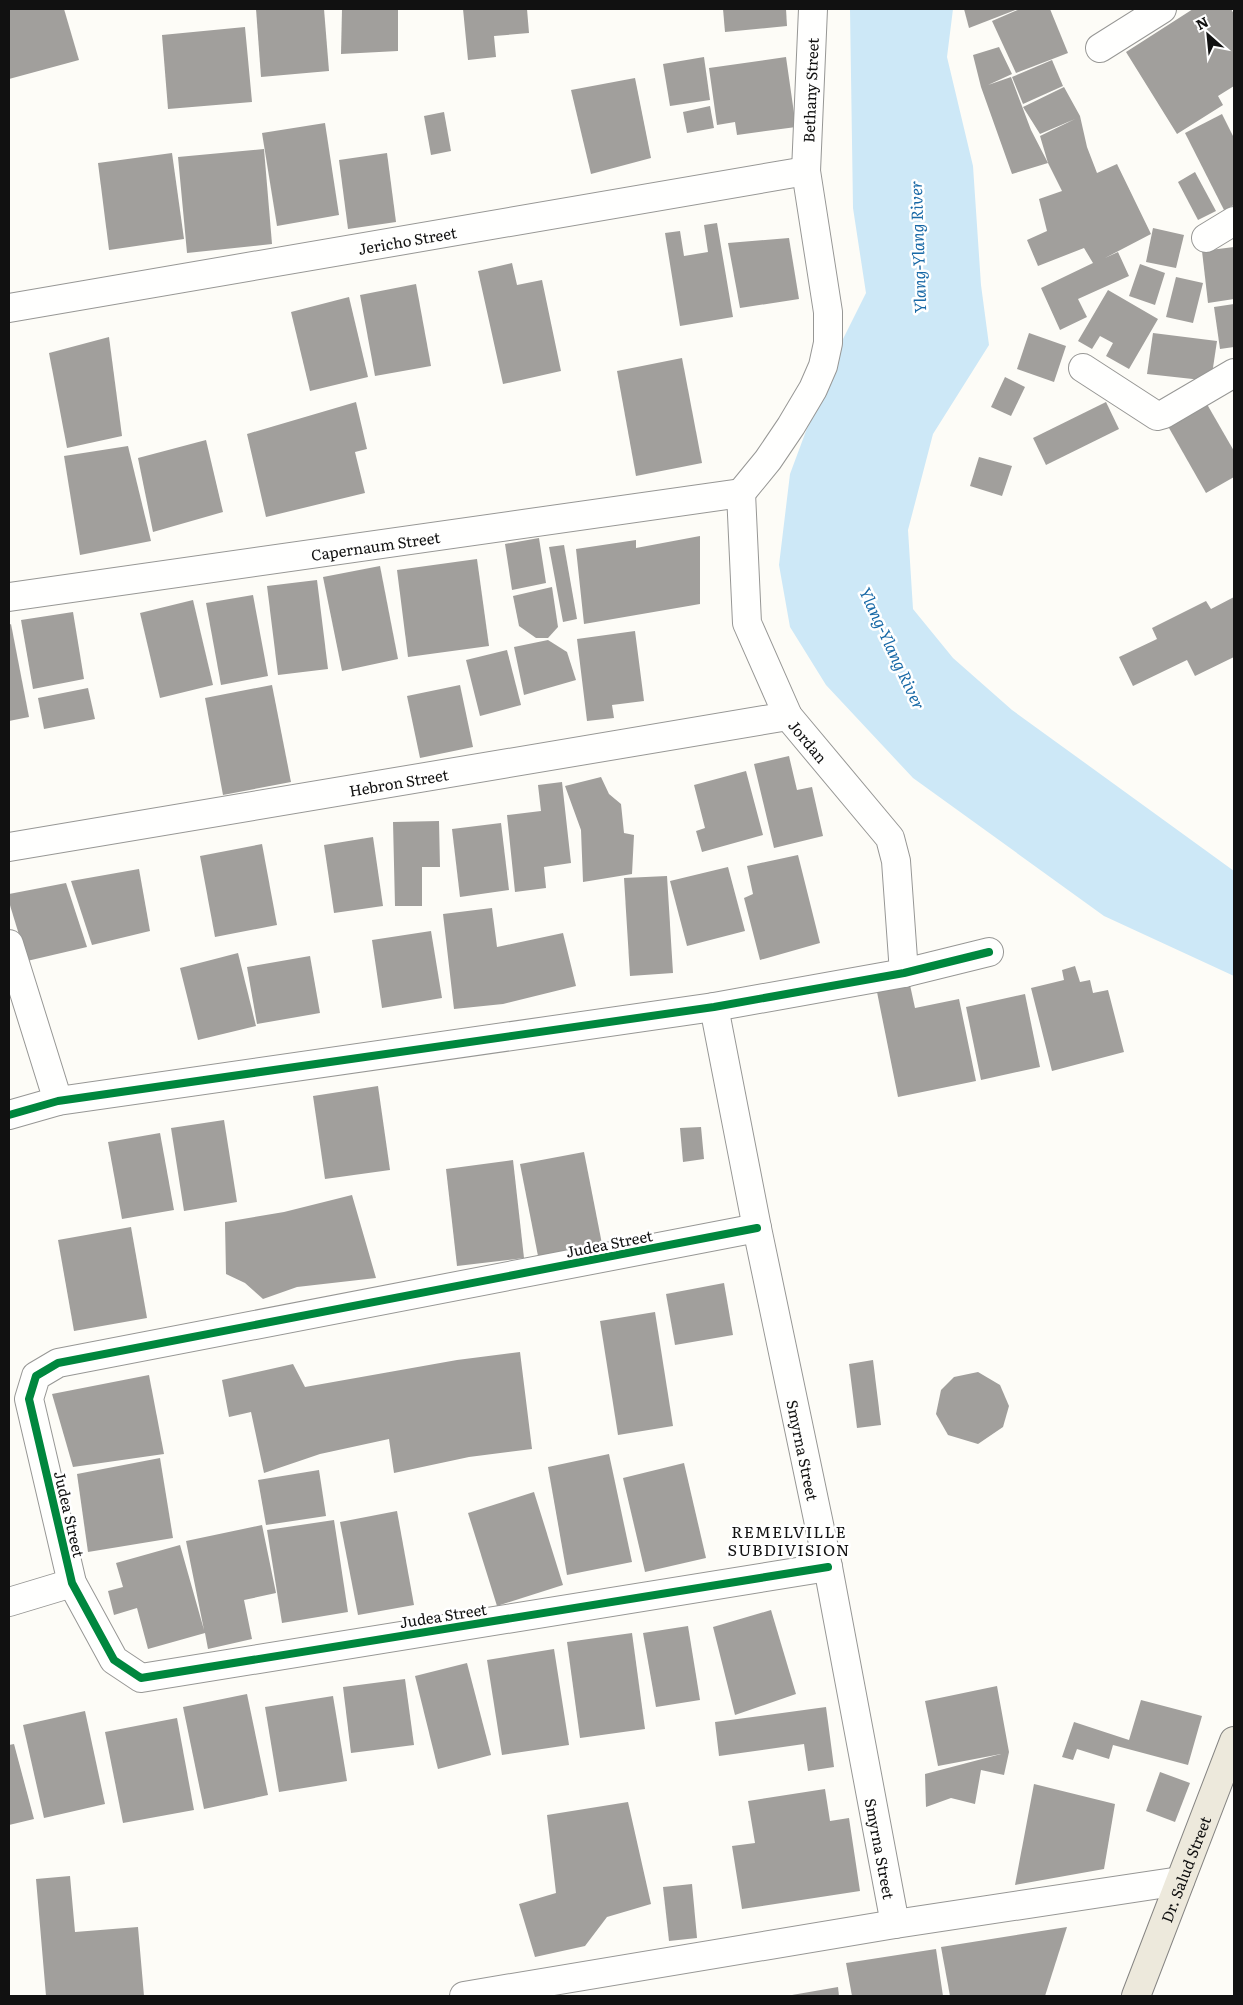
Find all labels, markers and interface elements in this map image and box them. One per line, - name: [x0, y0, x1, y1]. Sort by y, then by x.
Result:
- north arrow: [1183, 10, 1233, 60]
- text: N: [1192, 11, 1212, 34]
- street label: Bethany Street: [796, 37, 823, 143]
- water label: Ylang-Ylang River: [903, 180, 931, 314]
- street label: Jericho Street: [356, 220, 458, 259]
- street label: Capernaum Street: [309, 524, 441, 565]
- water label: Ylang-Ylang River: [854, 583, 932, 713]
- street label: Jordan: [784, 714, 834, 767]
- street label: Hebron Street: [347, 762, 450, 801]
- street label: Judea Street: [563, 1223, 655, 1263]
- street label: Smyrna Street: [782, 1398, 825, 1503]
- street label: Judea Street: [49, 1468, 91, 1560]
- district label: REMELVILLE SUBDIVISION: [728, 1519, 850, 1561]
- street label: Judea Street: [398, 1597, 488, 1633]
- street label: Smyrna Street: [860, 1796, 902, 1901]
- street label: Dr. Salud Street: [1154, 1813, 1216, 1926]

